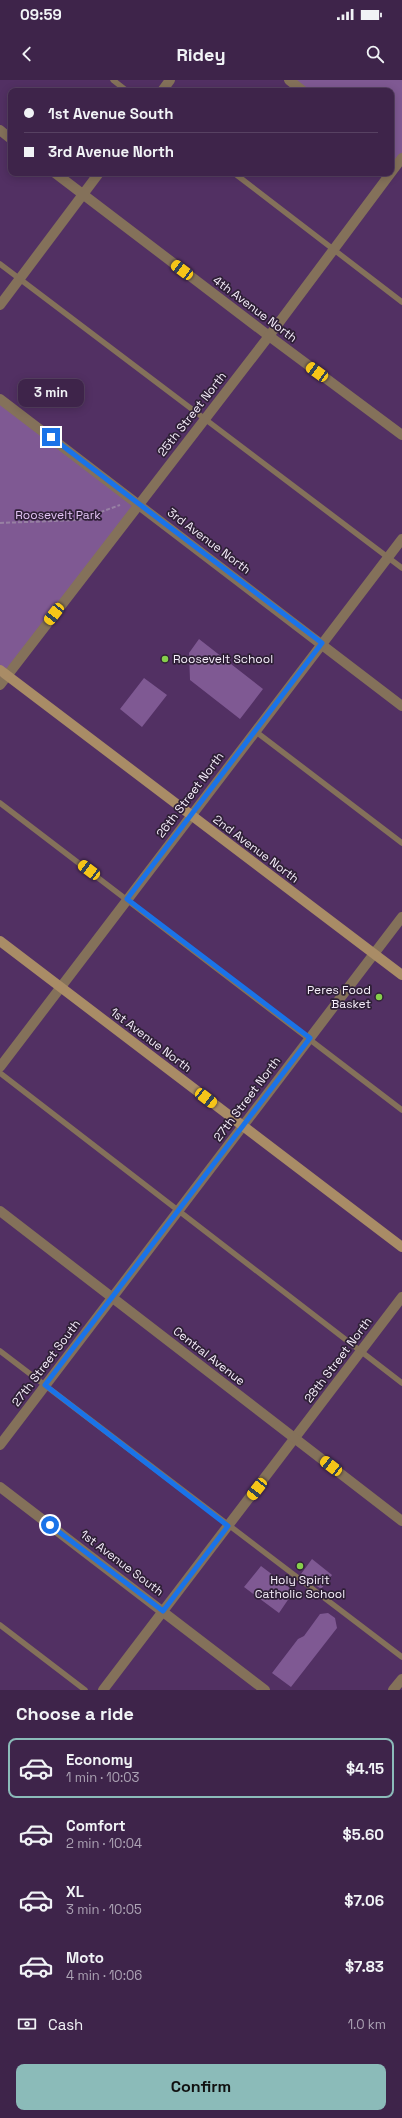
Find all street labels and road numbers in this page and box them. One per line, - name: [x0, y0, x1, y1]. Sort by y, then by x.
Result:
- street label: 4th Avenue North: [210, 272, 300, 346]
- street label: 25th Street North: [154, 369, 230, 459]
- street label: 3rd Avenue North: [164, 504, 254, 578]
- street label: 26th Street North: [153, 749, 227, 841]
- street label: 2nd Avenue North: [210, 811, 302, 887]
- street label: 1st Avenue North: [107, 1004, 195, 1076]
- street label: 27th Street North: [210, 1053, 284, 1145]
- street label: 28th Street North: [301, 1314, 375, 1406]
- street label: 27th Street South: [8, 1316, 84, 1410]
- street label: Central Avenue: [170, 1323, 248, 1389]
- street label: 1st Avenue South: [77, 1526, 167, 1600]

